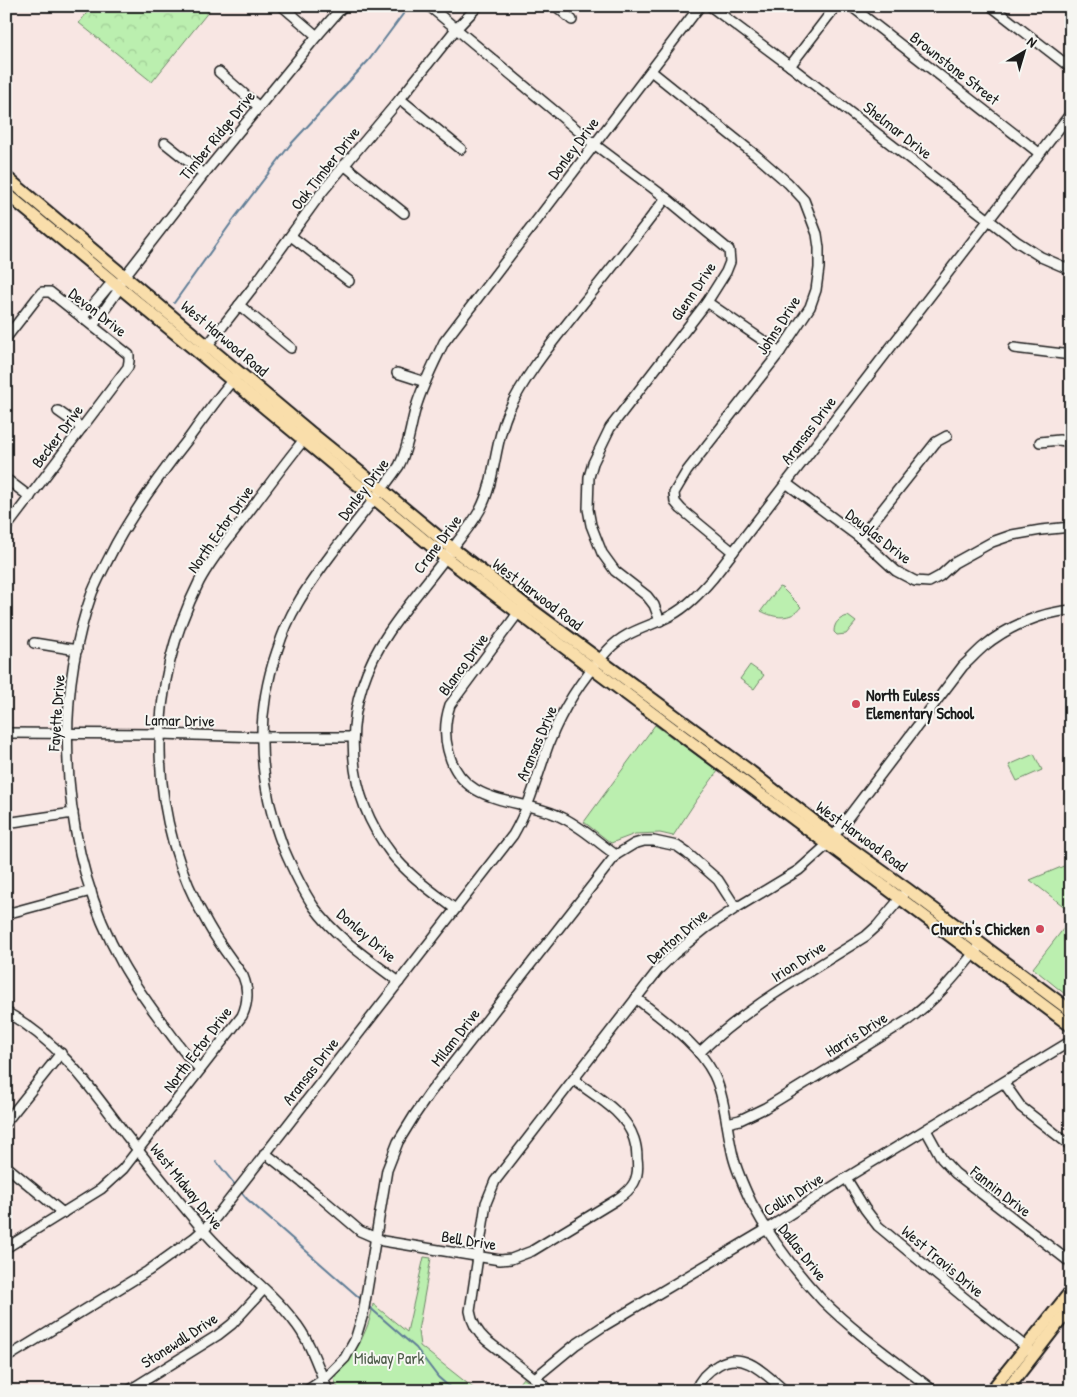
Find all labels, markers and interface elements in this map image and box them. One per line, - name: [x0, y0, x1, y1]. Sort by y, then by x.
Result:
- street label: Brownstone Street: [906, 26, 1005, 110]
- north arrow: [1000, 28, 1050, 78]
- text: N: [1024, 32, 1042, 51]
- street label: Timber Ridge Drive: [174, 85, 260, 184]
- street label: Shelmar Drive: [859, 96, 937, 164]
- street label: Donley Drive: [542, 112, 604, 184]
- street label: Oak Timber Drive: [285, 121, 365, 214]
- street label: Glenn Drive: [665, 257, 721, 325]
- street label: Devon Drive: [64, 282, 132, 342]
- street label: Johns Drive: [751, 291, 806, 359]
- street label: West Harwood Road: [177, 295, 273, 381]
- street label: Aransas Drive: [775, 391, 841, 469]
- street label: Becker Drive: [26, 399, 88, 472]
- street label: Donley Drive: [332, 453, 394, 525]
- street label: North Ector Drive: [182, 480, 259, 577]
- street label: Douglas Drive: [841, 503, 917, 569]
- street label: Crane Drive: [408, 509, 467, 578]
- street label: West Harwood Road: [488, 553, 588, 635]
- street label: Blanco Drive: [433, 628, 494, 700]
- street label: Fayette Drive: [42, 673, 70, 753]
- place label: North Euless Elementary School: [866, 684, 975, 725]
- marker: North Euless Elementary School: [850, 698, 862, 710]
- street label: Aransas Drive: [510, 701, 562, 784]
- street label: Lamar Drive: [145, 708, 215, 732]
- street label: West Harwood Road: [812, 795, 912, 877]
- street label: Donley Drive: [332, 903, 402, 967]
- street label: Denton Drive: [642, 903, 713, 969]
- place label: Church's Chicken: [931, 918, 1030, 940]
- marker: Church's Chicken: [1034, 923, 1046, 935]
- street label: Irion Drive: [766, 935, 830, 987]
- street label: North Ector Drive: [157, 1001, 237, 1096]
- street label: Milam Drive: [425, 1003, 485, 1071]
- street label: Harris Drive: [821, 1006, 892, 1062]
- street label: Aransas Drive: [277, 1032, 344, 1109]
- street label: West Midway Drive: [145, 1138, 229, 1234]
- street label: Fannin Drive: [965, 1160, 1036, 1222]
- street label: Collin Drive: [759, 1167, 828, 1221]
- street label: Dallas Drive: [774, 1219, 833, 1286]
- street label: West Travis Drive: [897, 1220, 989, 1302]
- street label: Bell Drive: [440, 1225, 499, 1255]
- street label: Stonewall Drive: [136, 1307, 222, 1373]
- park label: Midway Park: [354, 1347, 424, 1369]

